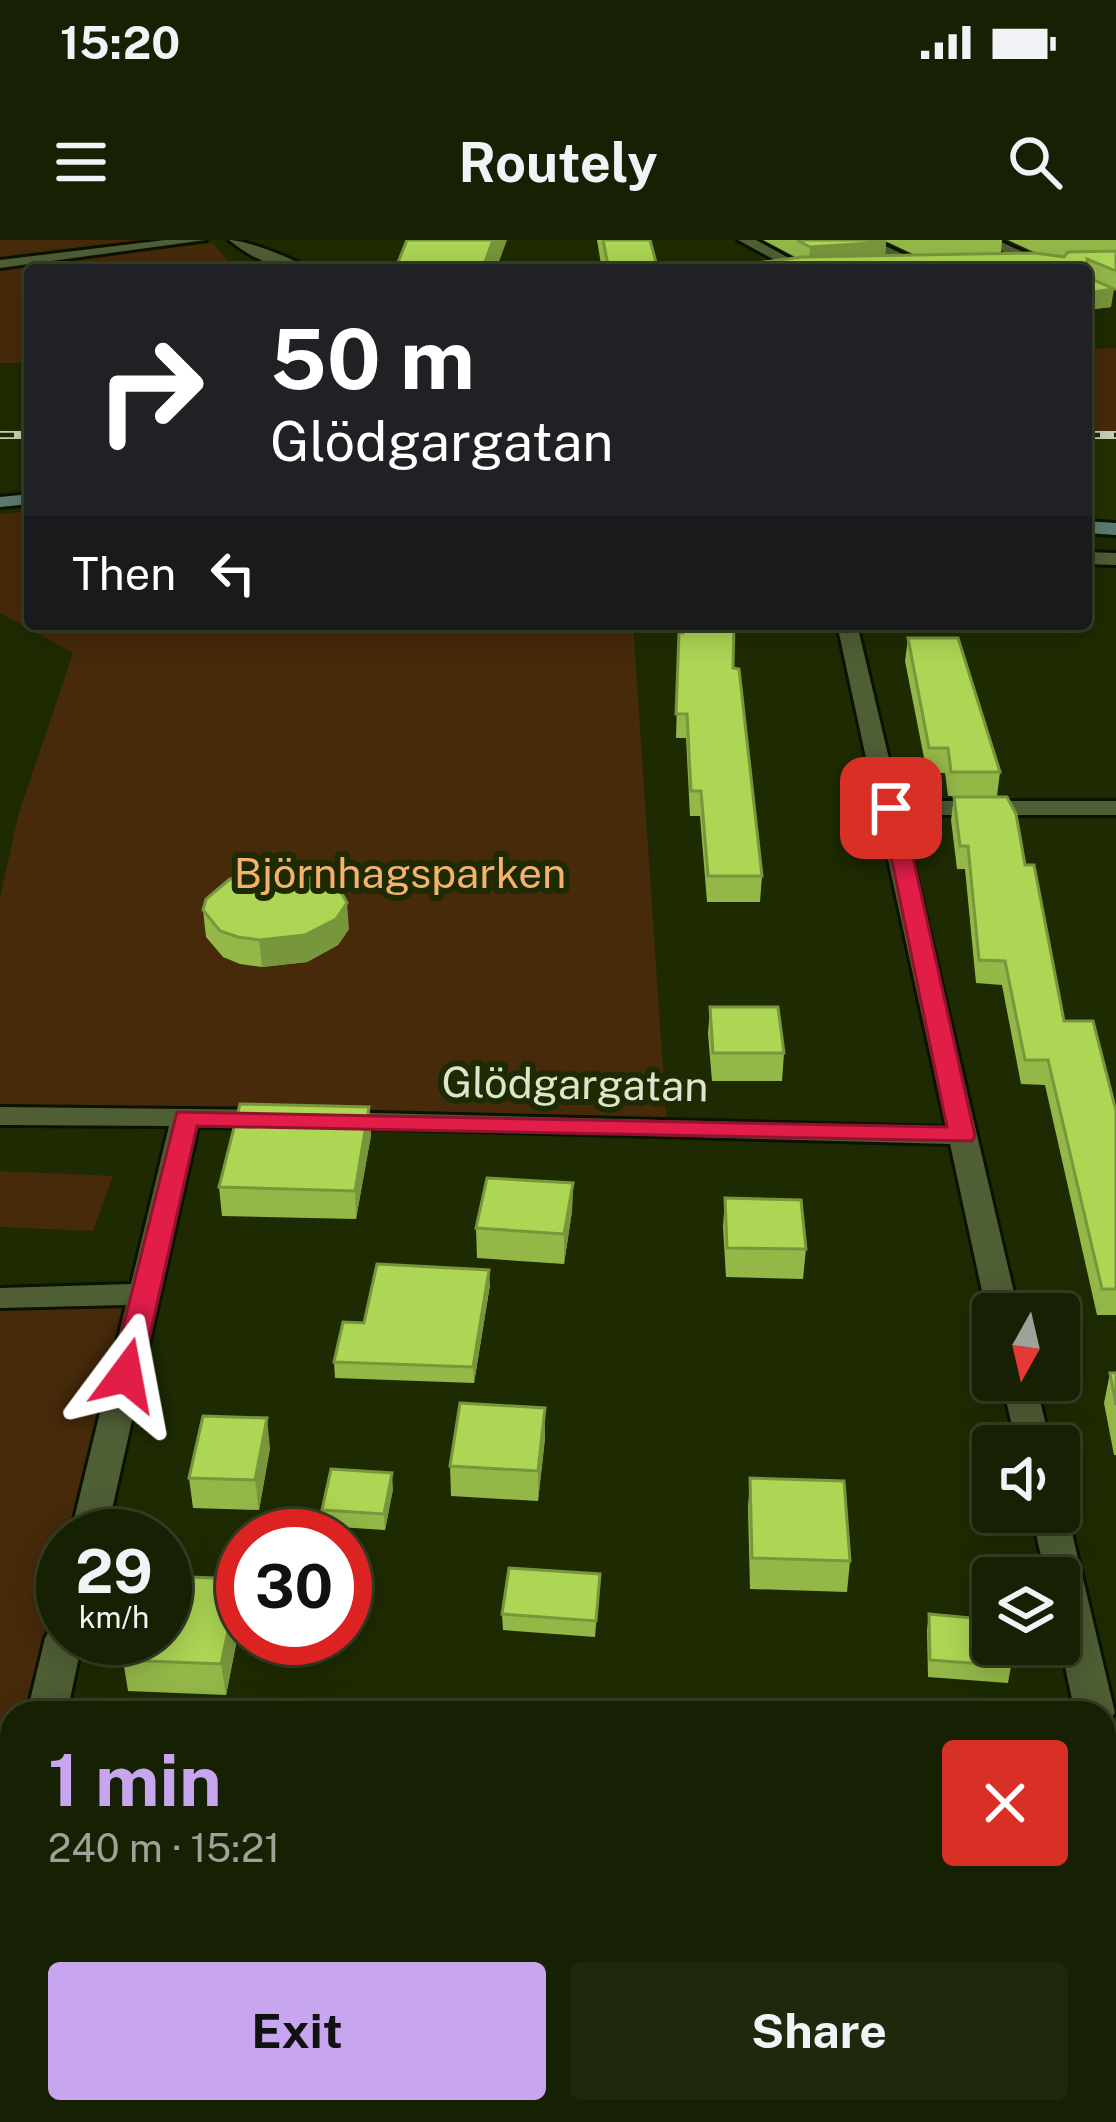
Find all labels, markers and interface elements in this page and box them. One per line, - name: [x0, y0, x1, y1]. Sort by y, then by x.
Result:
- text: 15:20: [60, 16, 180, 69]
- icon: menu: [48, 129, 114, 195]
- icon: search: [1002, 129, 1068, 195]
- text: Routely: [458, 131, 658, 194]
- text: 50 m: [270, 309, 475, 408]
- icon: right: [72, 312, 228, 468]
- text: Glödgargatan: [270, 410, 614, 473]
- icon: left: [200, 540, 266, 606]
- text: Then: [72, 547, 176, 600]
- pin: [840, 757, 942, 859]
- icon: arrive: [858, 775, 924, 841]
- park label: Björnhagsparken: [234, 848, 566, 897]
- street label: Glödgargatan: [441, 1057, 709, 1110]
- north arrow: [972, 1293, 1080, 1401]
- map controls: [972, 1293, 1080, 1665]
- position arrow: [63, 1312, 189, 1438]
- button: sound: [972, 1425, 1080, 1533]
- speed limit sign: 30: [216, 1509, 372, 1665]
- text: 29: [75, 1536, 153, 1607]
- button: layers: [972, 1557, 1080, 1665]
- text: km/h: [79, 1599, 149, 1635]
- text: 1 min: [48, 1738, 222, 1822]
- button: close: [942, 1740, 1068, 1866]
- text: 240 m · 15:21: [48, 1825, 280, 1871]
- button: Exit: [48, 1962, 546, 2100]
- button: Share: [570, 1962, 1068, 2100]

